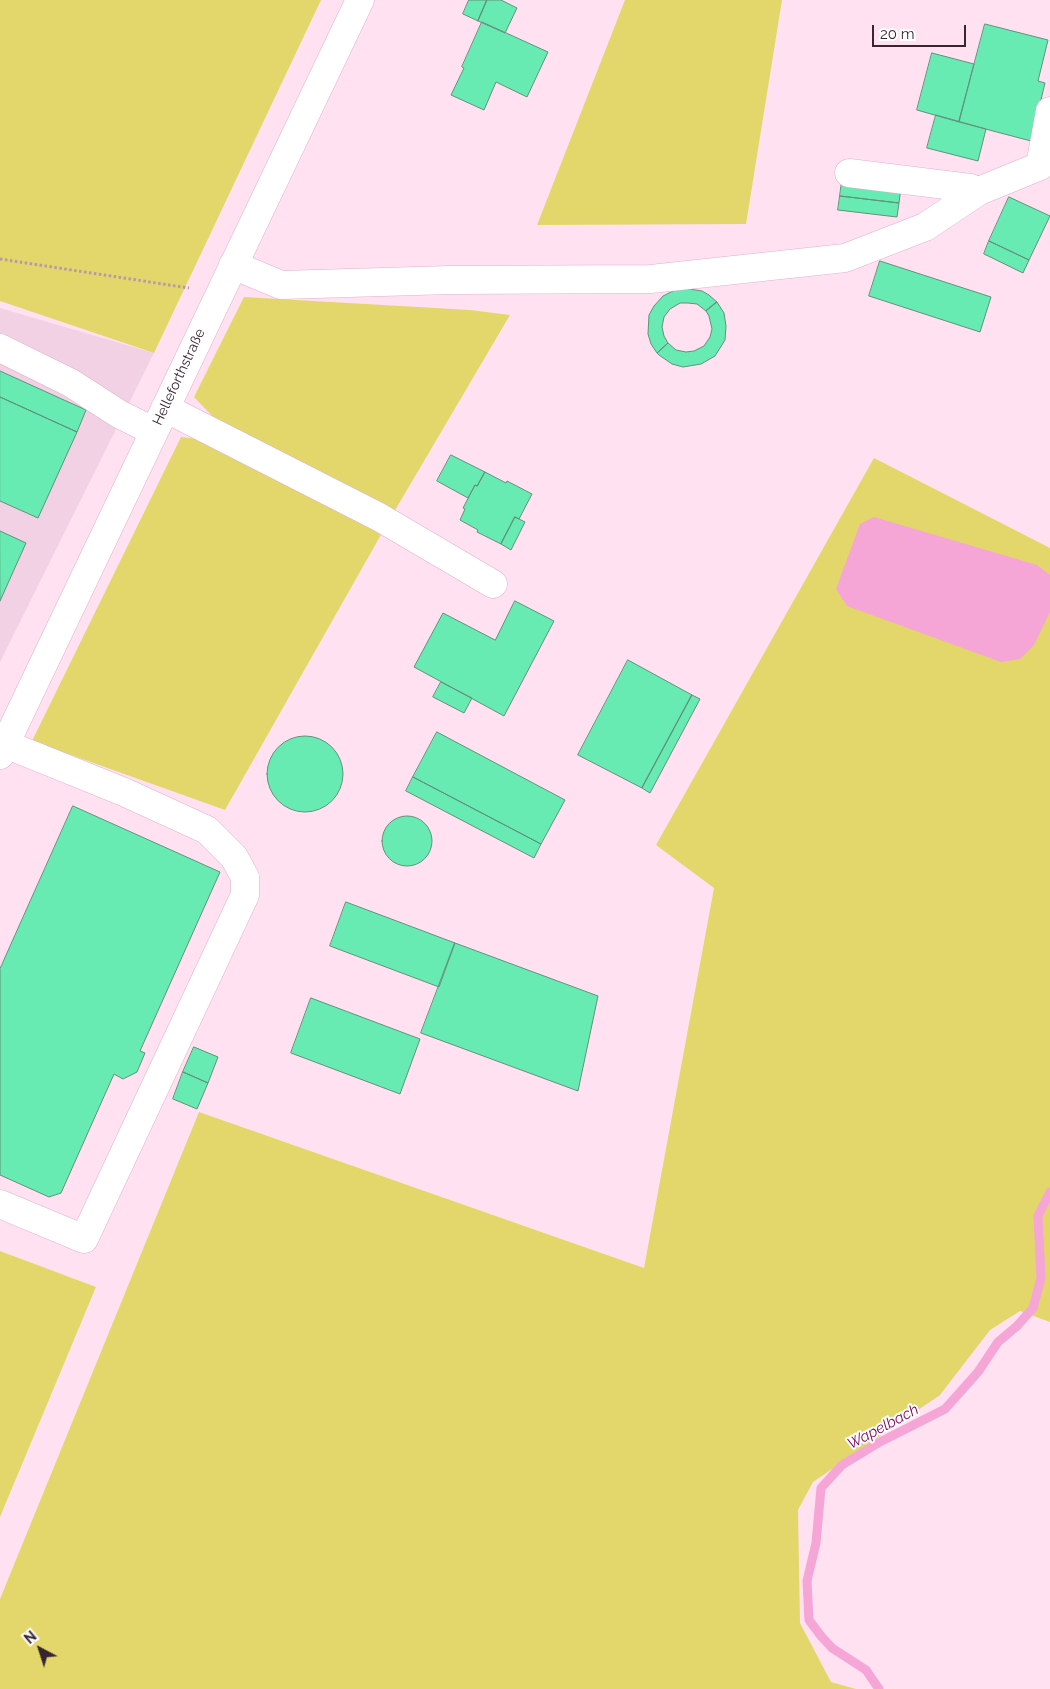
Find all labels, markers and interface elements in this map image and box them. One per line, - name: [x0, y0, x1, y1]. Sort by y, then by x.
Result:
- scale bar: [875, 15, 969, 47]
- text: 20 m: [880, 25, 915, 43]
- street label: Helleforthstraße: [149, 326, 209, 428]
- water label: Wapelbach: [844, 1401, 922, 1453]
- north arrow: [15, 1624, 65, 1674]
- text: N: [21, 1628, 40, 1647]

